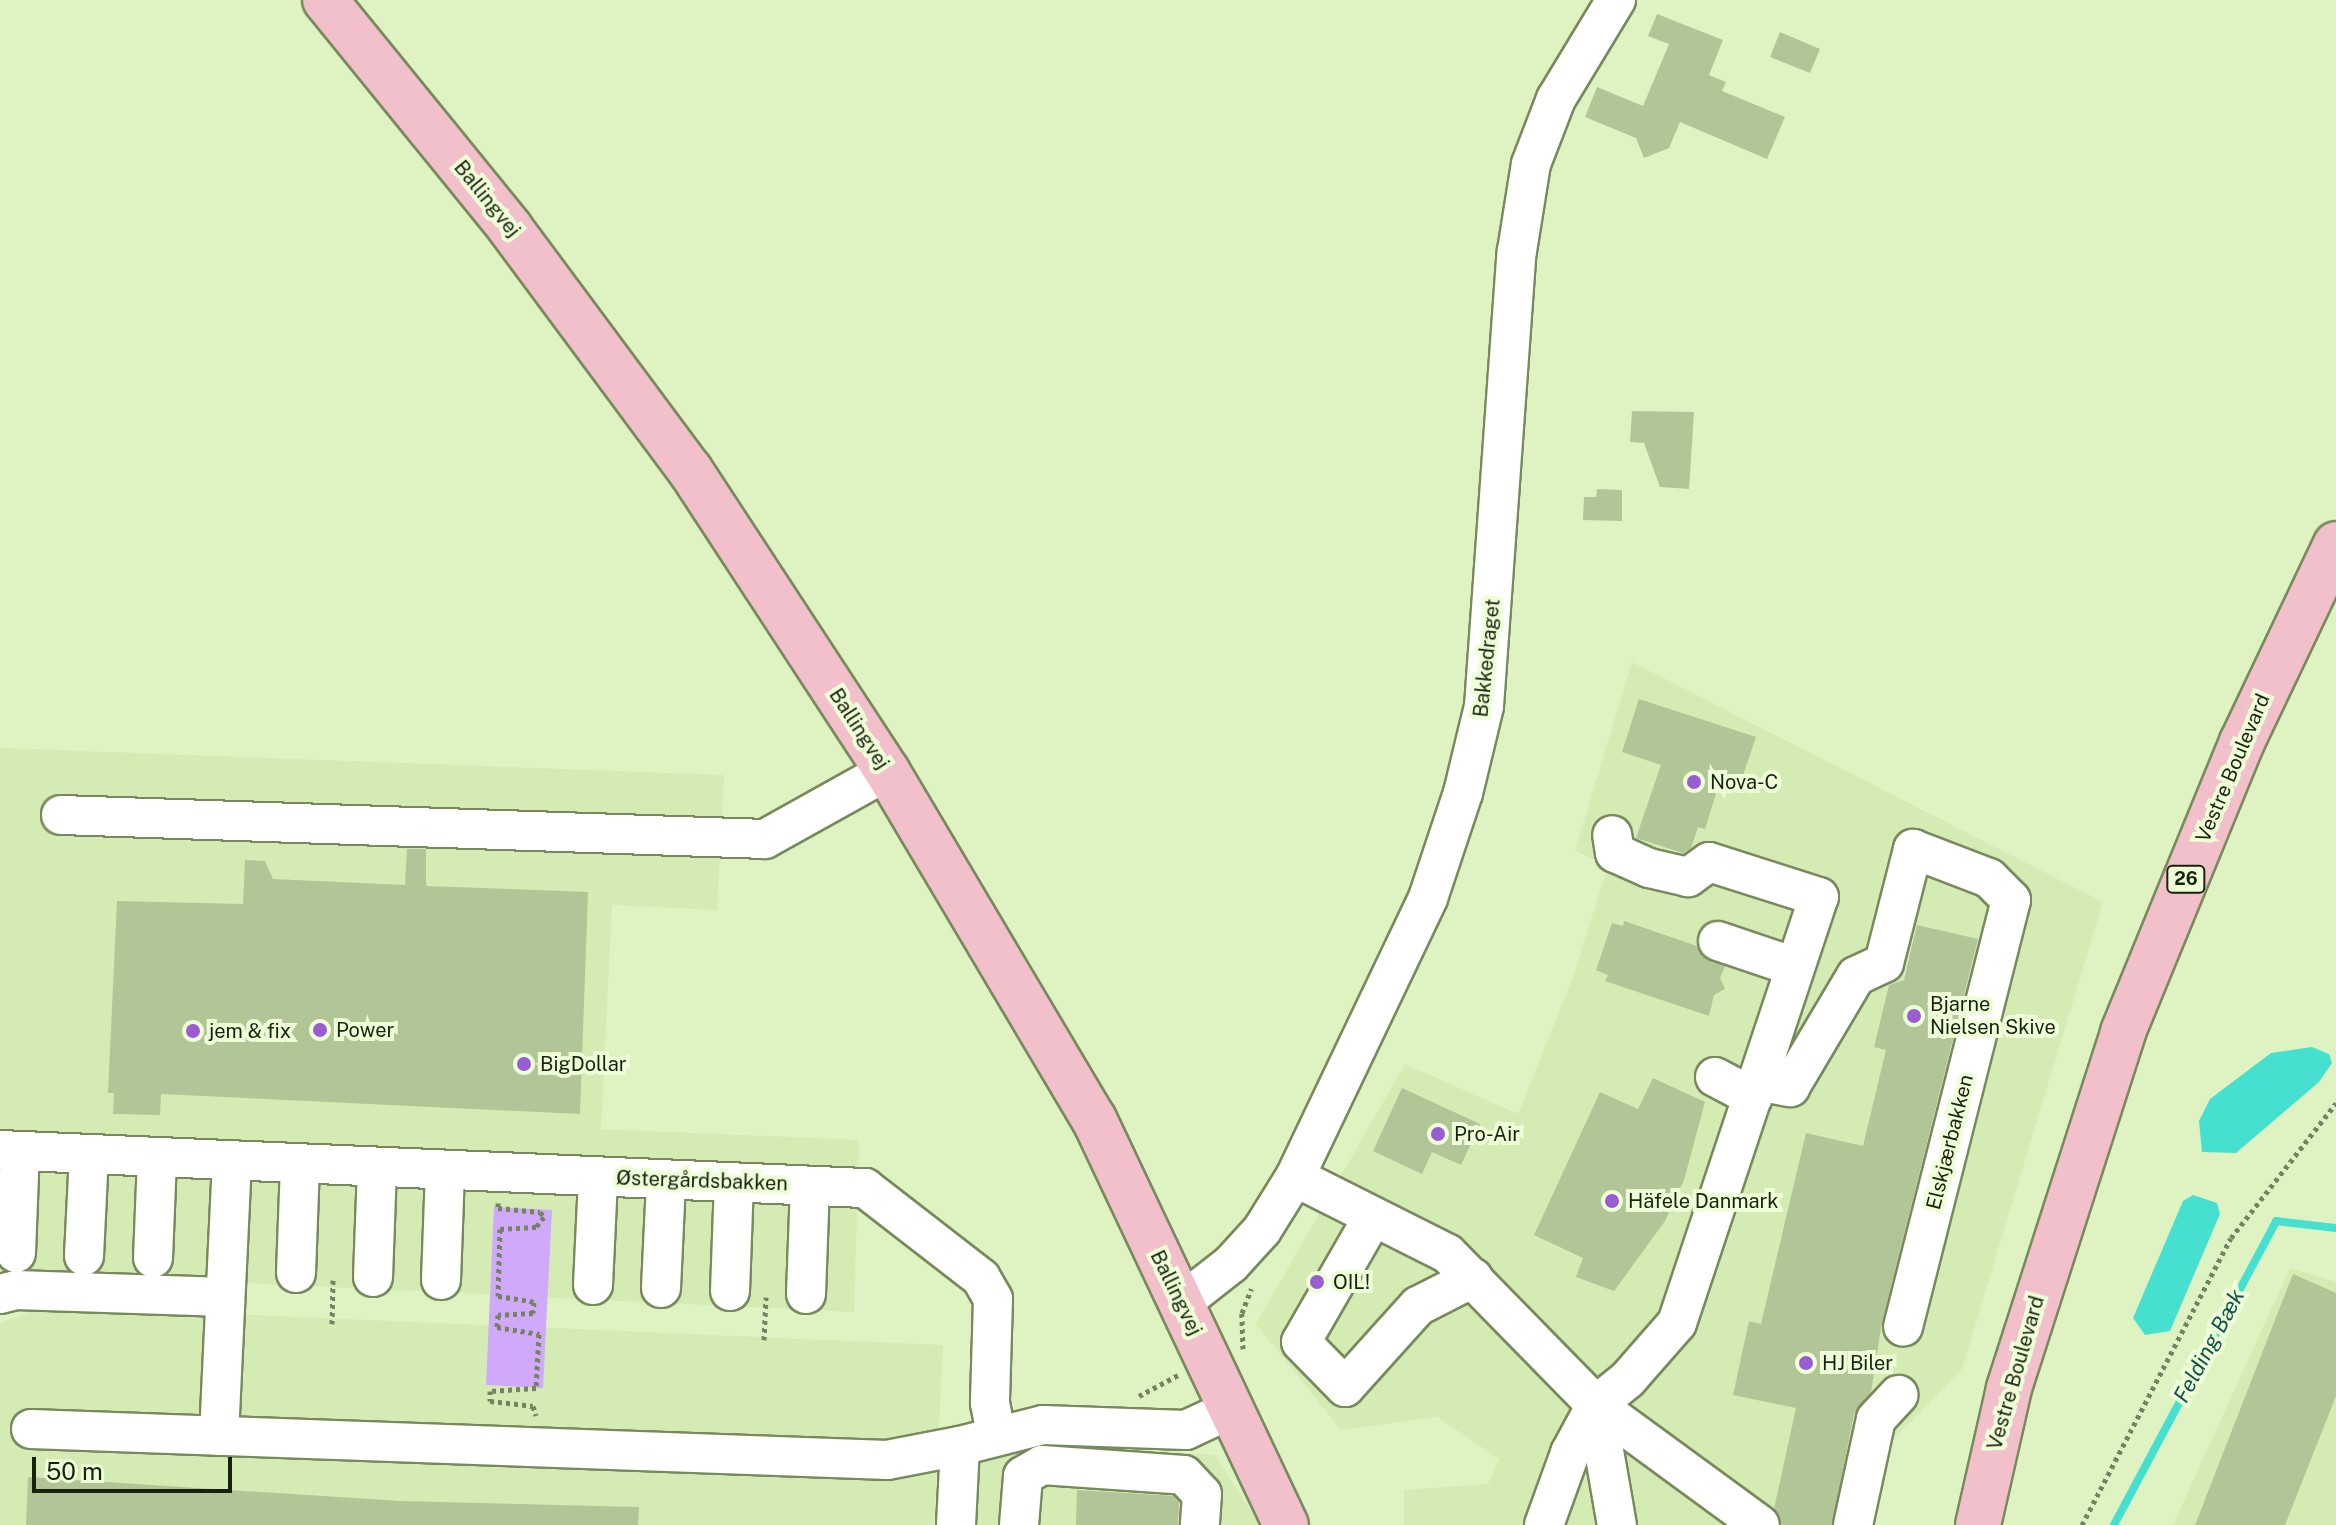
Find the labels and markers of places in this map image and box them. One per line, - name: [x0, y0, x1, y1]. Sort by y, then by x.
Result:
- place label: Nova-C: [1710, 770, 1778, 794]
- marker: Nova-C: [1685, 773, 1703, 791]
- place label: Bjarne Nielsen Skive: [1930, 992, 2056, 1039]
- marker: Bjarne Nielsen Skive: [1905, 1007, 1923, 1025]
- place label: Power: [336, 1018, 394, 1042]
- place label: jem & fix: [209, 1019, 291, 1043]
- marker: Power: [311, 1021, 329, 1039]
- marker: jem & fix: [184, 1022, 202, 1040]
- place label: BigDollar: [540, 1052, 627, 1076]
- marker: BigDollar: [515, 1055, 533, 1073]
- place label: Pro-Air: [1454, 1122, 1520, 1146]
- marker: Pro-Air: [1429, 1125, 1447, 1143]
- place label: Häfele Danmark: [1628, 1189, 1779, 1213]
- marker: Häfele Danmark: [1603, 1192, 1621, 1210]
- place label: OIL!: [1333, 1270, 1370, 1294]
- marker: OIL!: [1308, 1273, 1326, 1291]
- place label: HJ Biler: [1822, 1351, 1893, 1375]
- marker: HJ Biler: [1797, 1354, 1815, 1372]

